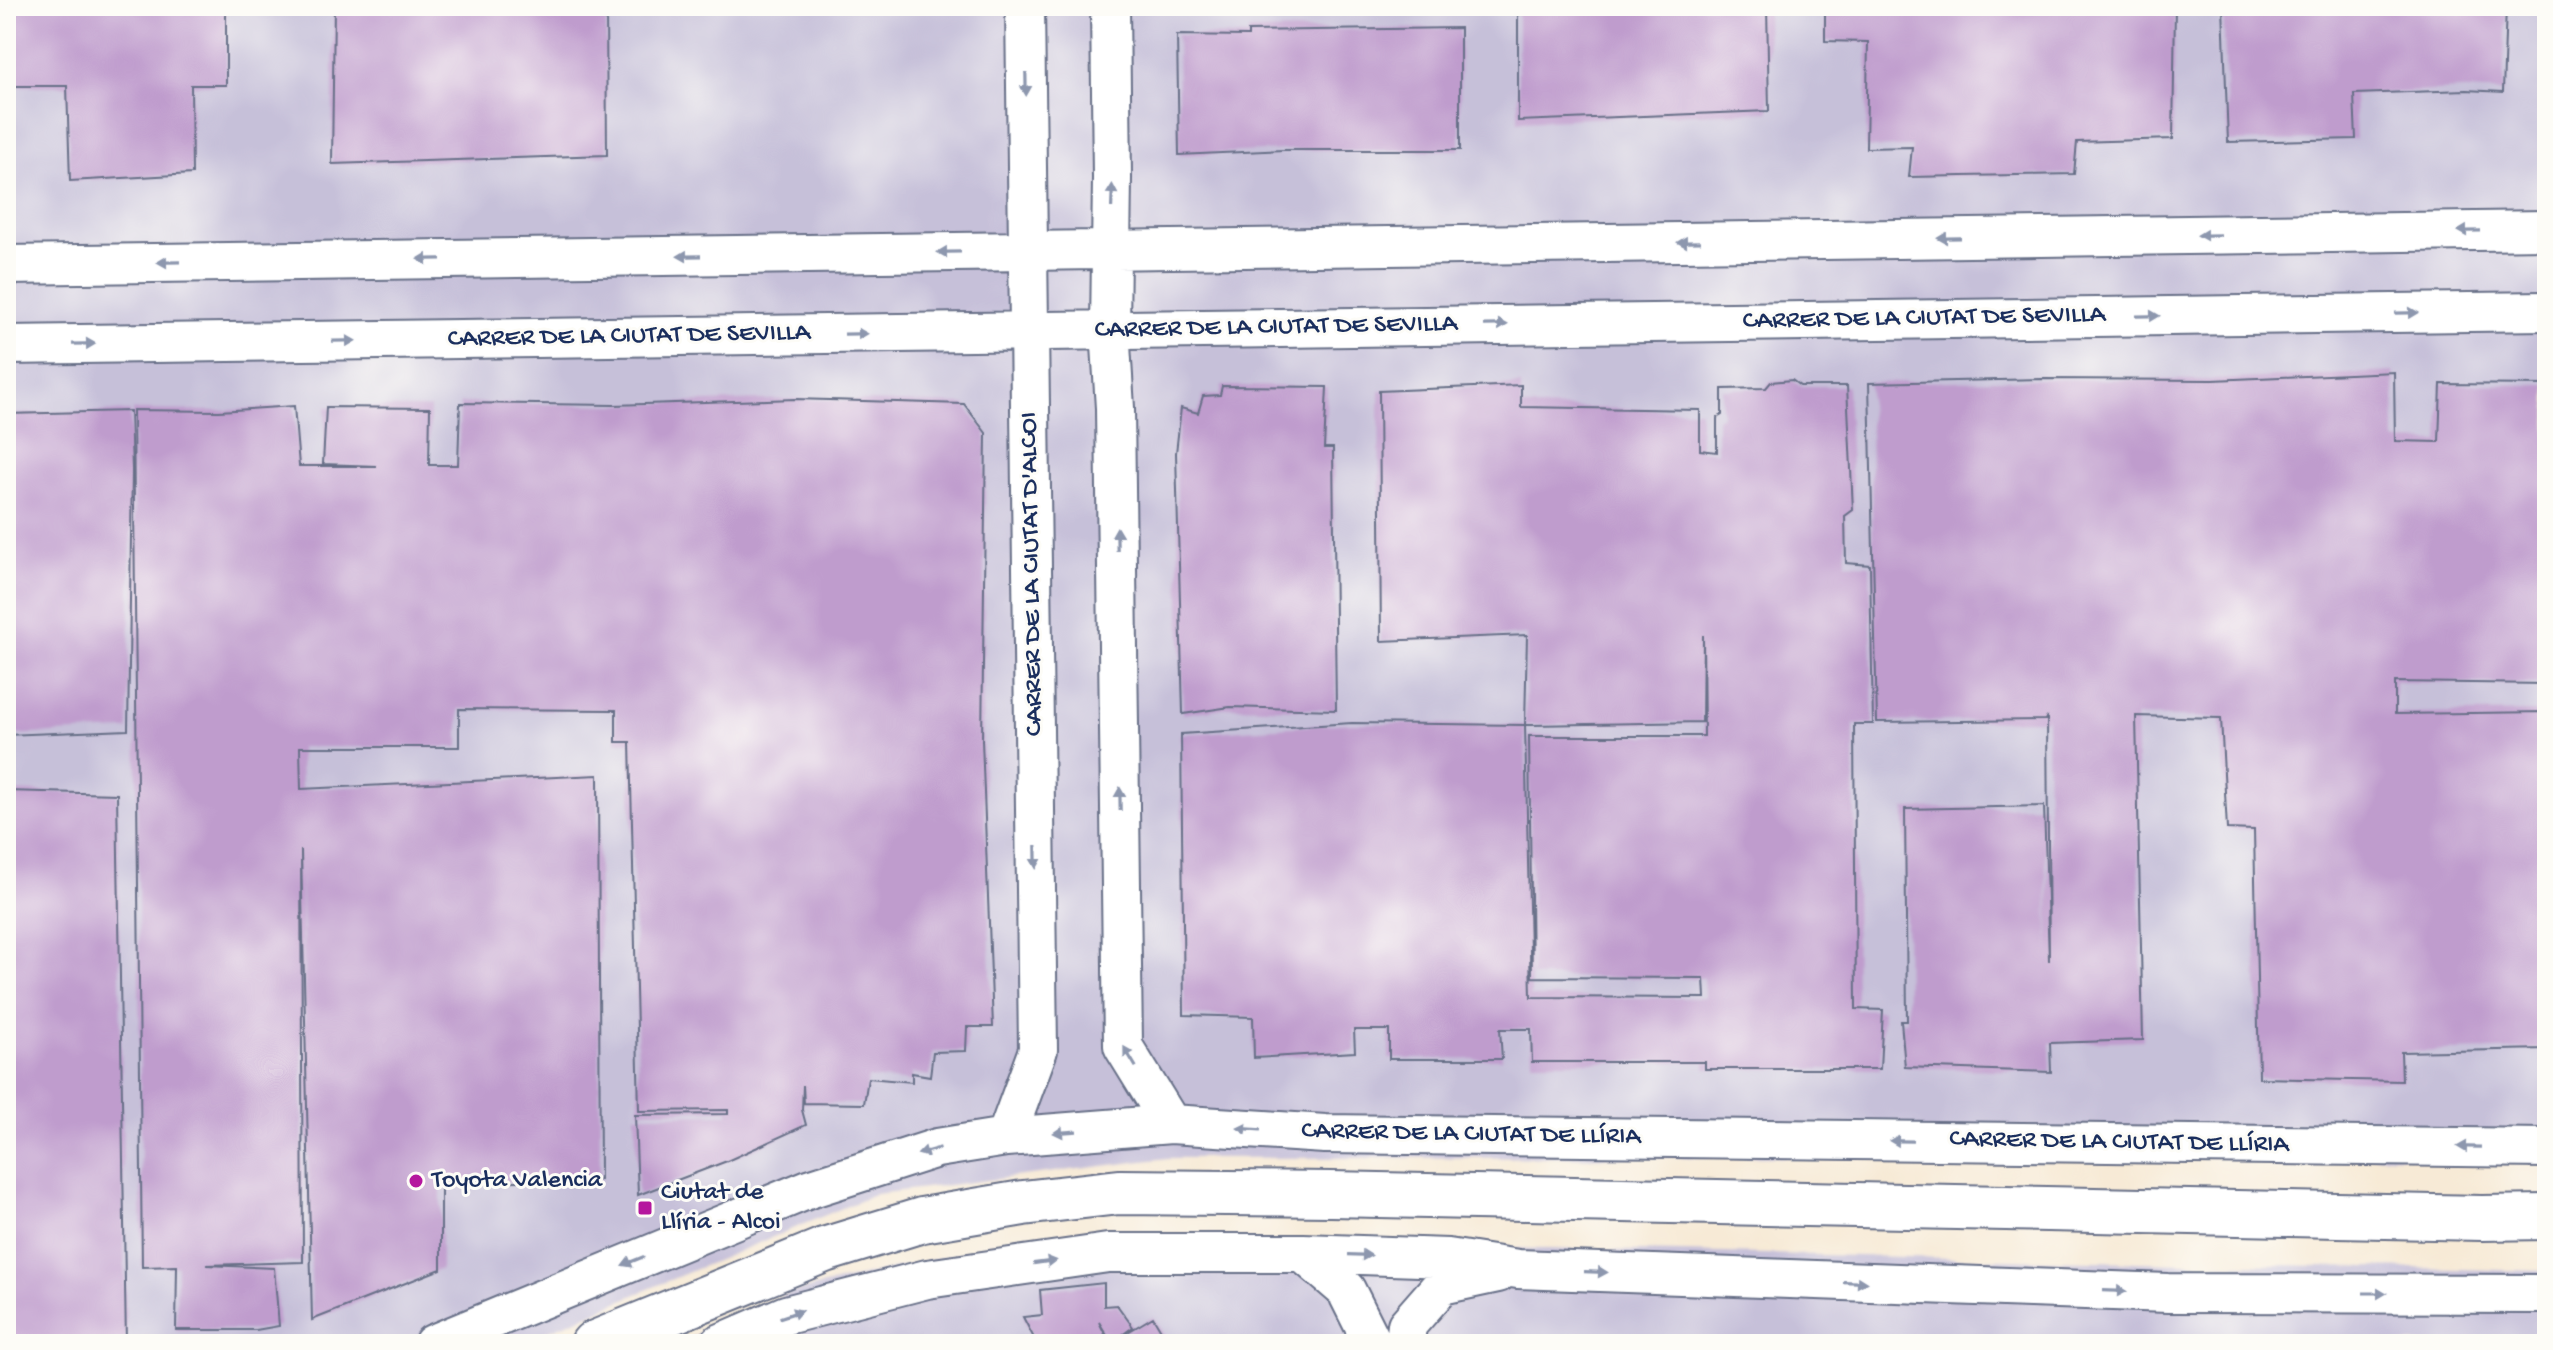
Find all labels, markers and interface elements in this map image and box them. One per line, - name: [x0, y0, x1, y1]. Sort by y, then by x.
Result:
- one-way arrow: [1020, 72, 1032, 97]
- one-way arrow: [1105, 183, 1118, 208]
- one-way arrow: [2456, 225, 2481, 238]
- one-way arrow: [2196, 229, 2221, 241]
- one-way arrow: [1936, 232, 1961, 245]
- one-way arrow: [1676, 236, 1701, 248]
- one-way arrow: [936, 246, 961, 258]
- one-way arrow: [676, 249, 701, 262]
- one-way arrow: [416, 253, 441, 265]
- one-way arrow: [156, 256, 181, 269]
- street label: CARRER DE LA CIUTAT DE SEVILLA: [1743, 300, 2107, 338]
- one-way arrow: [2395, 307, 2420, 319]
- street label: CARRER DE LA CIUTAT DE SEVILLA: [1095, 309, 1459, 347]
- one-way arrow: [2135, 310, 2161, 322]
- street label: CARRER DE LA CIUTAT DE SEVILLA: [448, 318, 812, 356]
- one-way arrow: [1484, 319, 1509, 331]
- one-way arrow: [844, 328, 869, 340]
- one-way arrow: [332, 335, 357, 347]
- one-way arrow: [72, 338, 97, 351]
- street label: CARRER DE LA CIUTAT D'ALCOI: [1015, 412, 1051, 736]
- one-way arrow: [1111, 526, 1123, 551]
- one-way arrow: [1114, 786, 1126, 811]
- one-way arrow: [1030, 845, 1042, 870]
- one-way arrow: [1123, 1046, 1137, 1068]
- street label: CARRER DE LA CIUTAT DE LLÍRIA: [1301, 1117, 1643, 1153]
- one-way arrow: [1236, 1122, 1261, 1135]
- street label: CARRER DE LA CIUTAT DE LLÍRIA: [1949, 1125, 2291, 1161]
- one-way arrow: [1053, 1126, 1078, 1139]
- one-way arrow: [1888, 1135, 1913, 1147]
- one-way arrow: [2456, 1141, 2481, 1153]
- one-way arrow: [916, 1145, 941, 1157]
- place label: Toyota Valencia: [430, 1166, 604, 1197]
- marker: Toyota Valencia: [407, 1172, 425, 1190]
- place label: Ciutat de Llíria - Alcoi: [661, 1178, 781, 1239]
- marker: Ciutat de Llíria - Alcoi: [636, 1199, 654, 1217]
- one-way arrow: [1348, 1248, 1373, 1261]
- one-way arrow: [621, 1255, 645, 1268]
- one-way arrow: [1033, 1255, 1058, 1268]
- one-way arrow: [1583, 1266, 1609, 1279]
- one-way arrow: [1843, 1275, 1868, 1288]
- one-way arrow: [2103, 1285, 2128, 1298]
- one-way arrow: [2363, 1287, 2388, 1300]
- one-way arrow: [779, 1307, 803, 1320]

